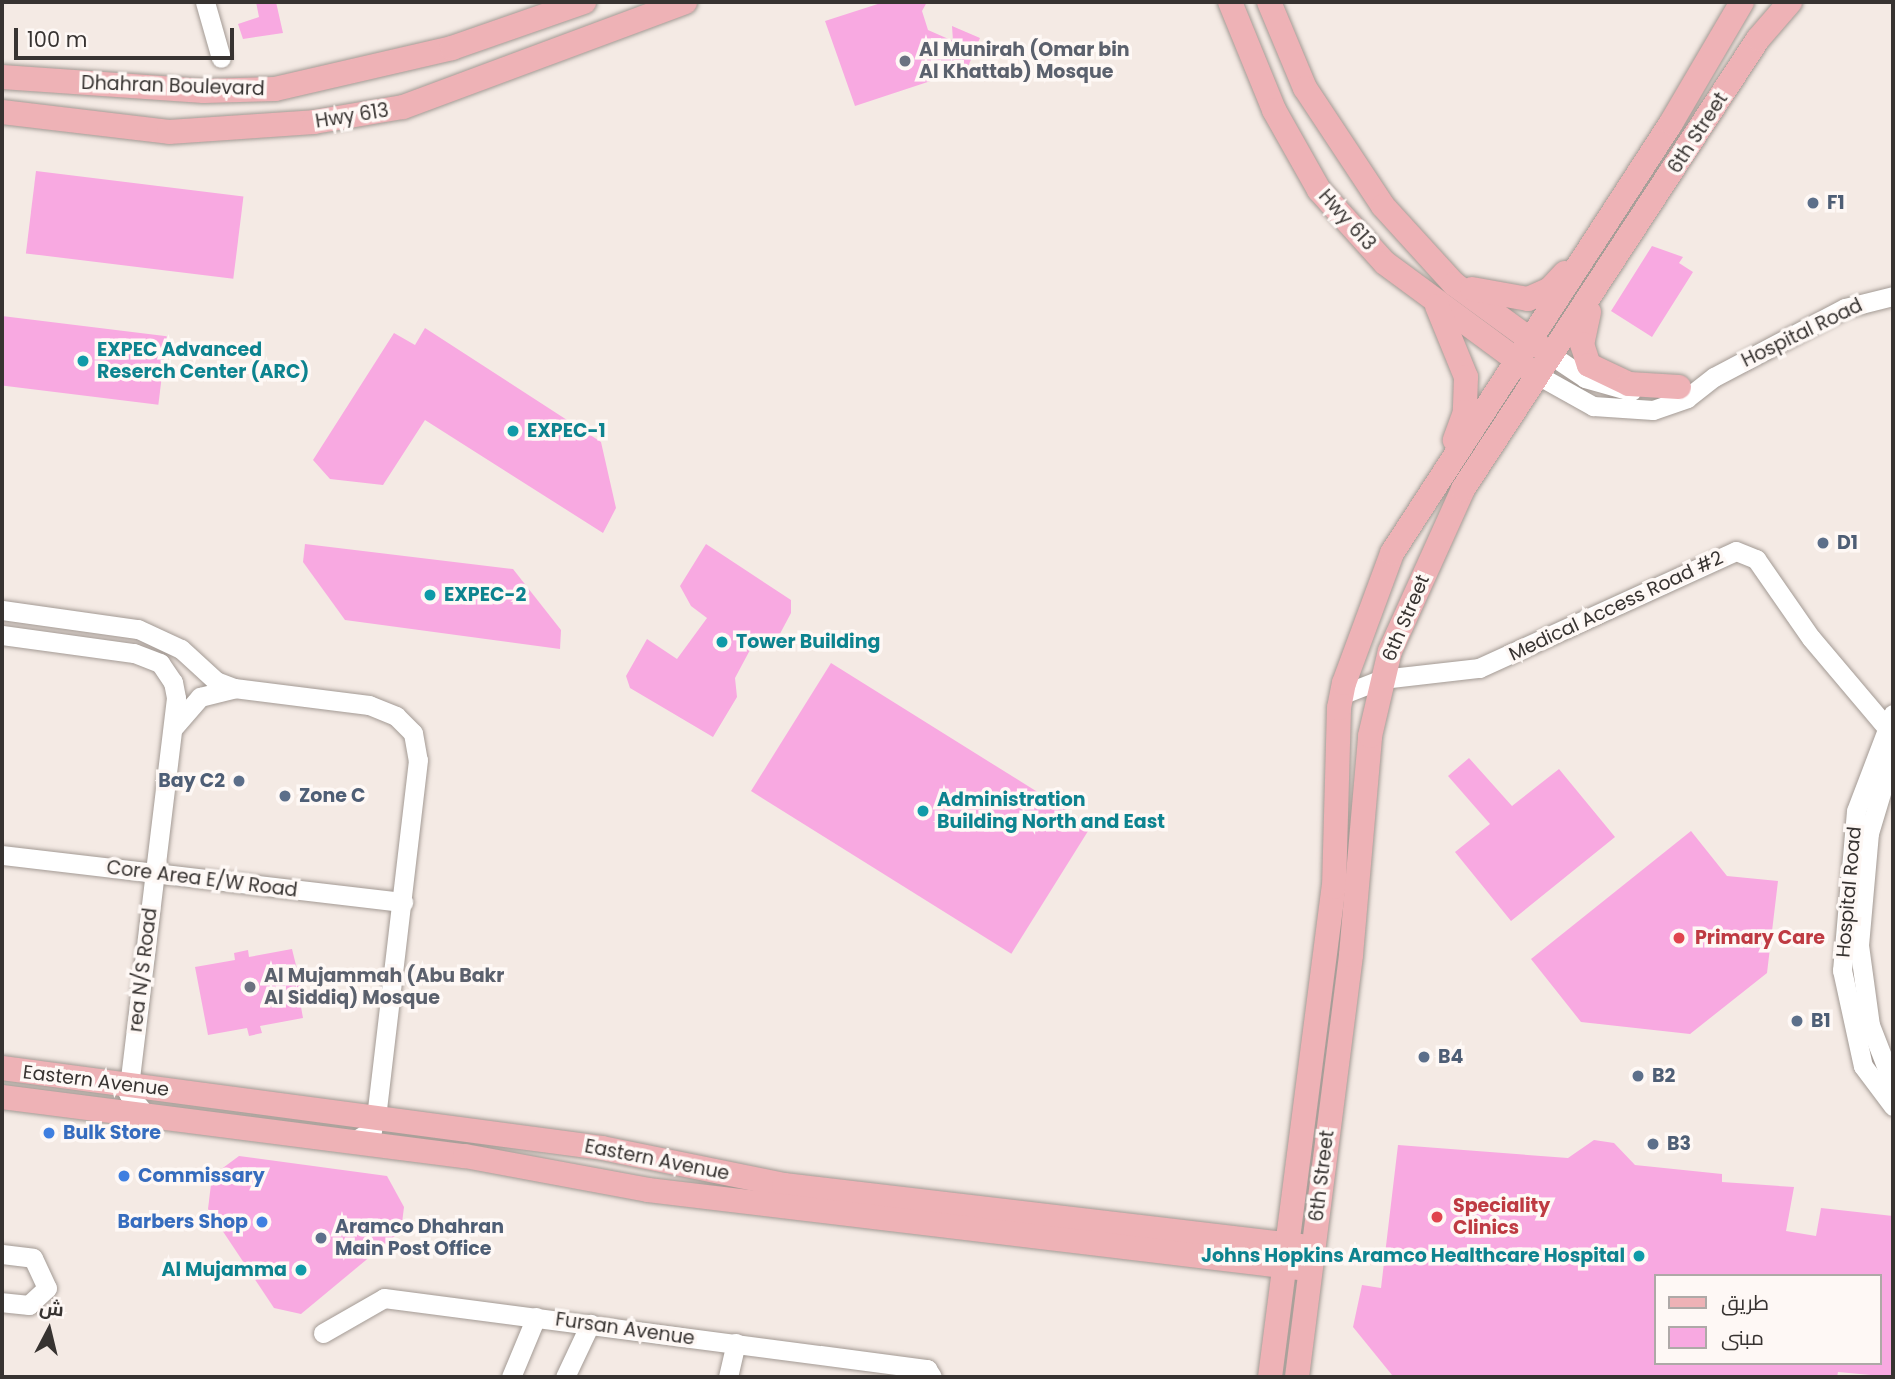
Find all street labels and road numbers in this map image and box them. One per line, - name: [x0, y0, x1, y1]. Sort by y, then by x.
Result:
- street label: Dhahran Boulevard: [81, 71, 265, 101]
- street label: 6th Street: [1663, 88, 1733, 178]
- street label: Hwy 613: [314, 99, 390, 133]
- street label: Hwy 613: [1314, 185, 1380, 255]
- street label: Hospital Road: [1738, 294, 1866, 372]
- street label: Medical Access Road #2: [1505, 546, 1727, 666]
- street label: 6th Street: [1378, 571, 1434, 665]
- street label: Hospital Road: [1832, 825, 1866, 959]
- street label: Core Area E/W Road: [105, 856, 299, 902]
- street label: rea N/S Road: [124, 907, 162, 1033]
- street label: Eastern Avenue: [22, 1061, 170, 1101]
- street label: 6th Street: [1305, 1129, 1339, 1223]
- street label: Eastern Avenue: [583, 1135, 731, 1185]
- street label: Fursan Avenue: [554, 1308, 696, 1350]

